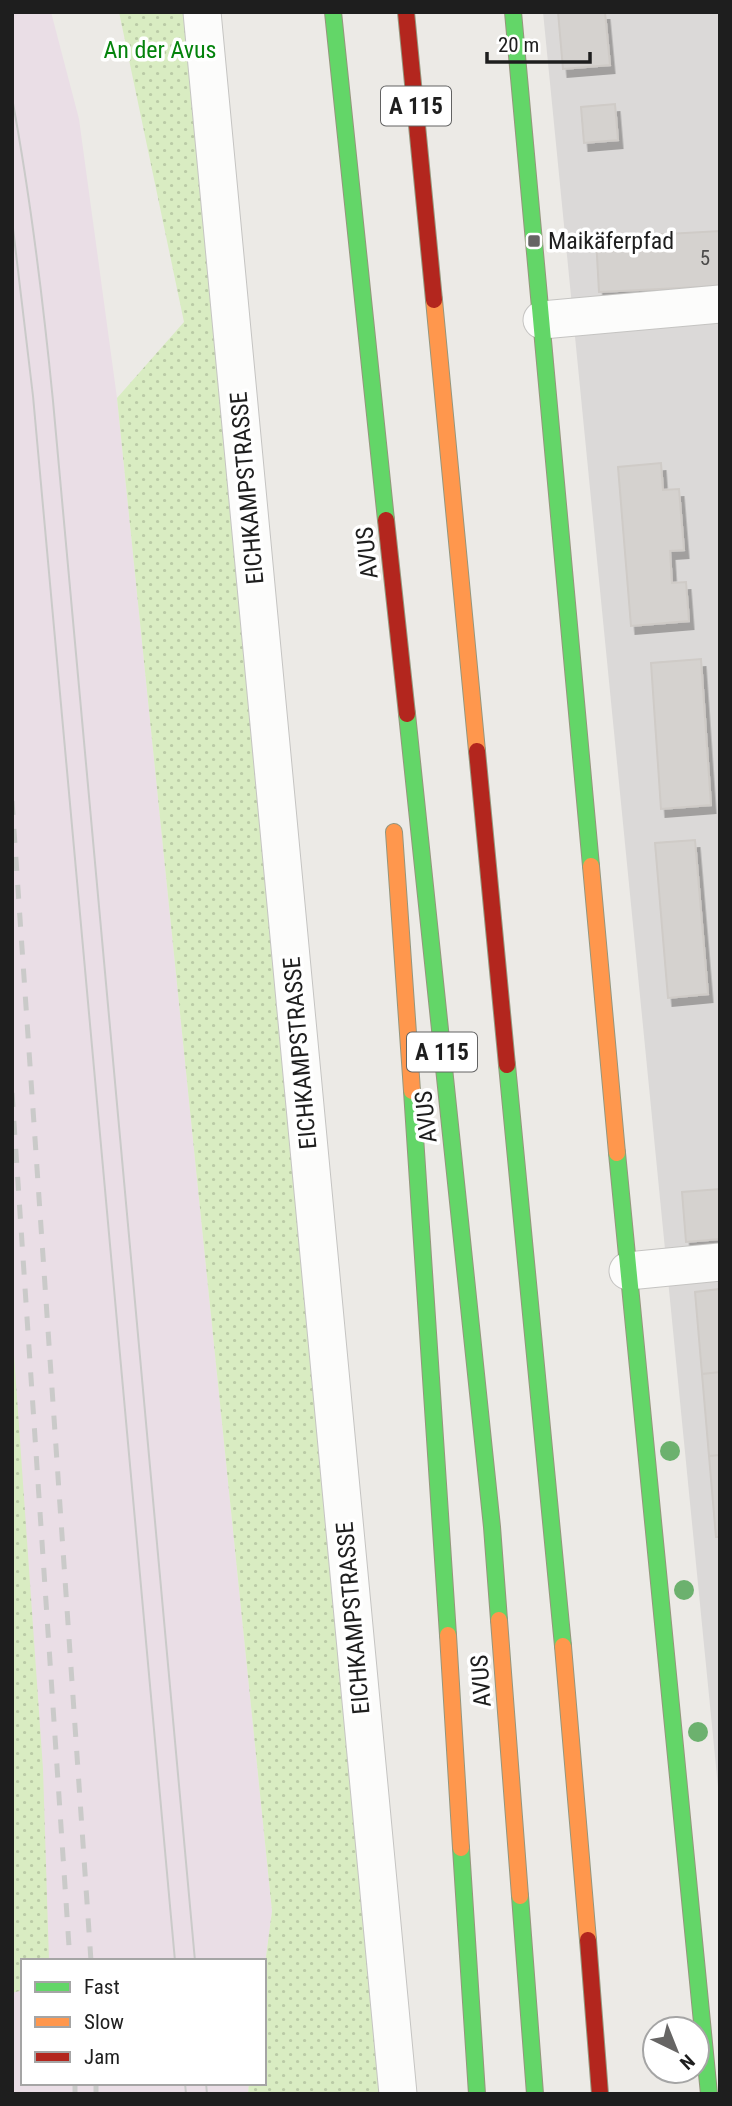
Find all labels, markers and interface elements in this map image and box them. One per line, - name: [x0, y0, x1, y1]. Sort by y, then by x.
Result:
- scale bar: [487, 21, 590, 65]
- text: 20 m: [498, 33, 539, 57]
- park label: An der Avus: [103, 36, 217, 64]
- road number: A 115: [381, 86, 451, 125]
- place label: Maikäferpfad: [548, 227, 674, 255]
- marker: Maikäferpfad: [526, 233, 542, 249]
- house number: 5: [700, 246, 710, 270]
- street label: EICHKAMPSTRASSE: [225, 391, 269, 585]
- street label: AVUS: [350, 526, 384, 580]
- street label: EICHKAMPSTRASSE: [278, 956, 322, 1150]
- road number: A 115: [407, 1032, 477, 1072]
- street label: AVUS: [409, 1090, 443, 1144]
- street label: EICHKAMPSTRASSE: [331, 1521, 375, 1715]
- street label: AVUS: [465, 1654, 497, 1708]
- legend: [21, 1959, 266, 2085]
- text: Fast: [84, 1975, 120, 1999]
- text: Slow: [84, 2010, 124, 2034]
- north arrow: [641, 2015, 711, 2085]
- text: Jam: [84, 2045, 120, 2069]
- text: N: [675, 2050, 699, 2074]

